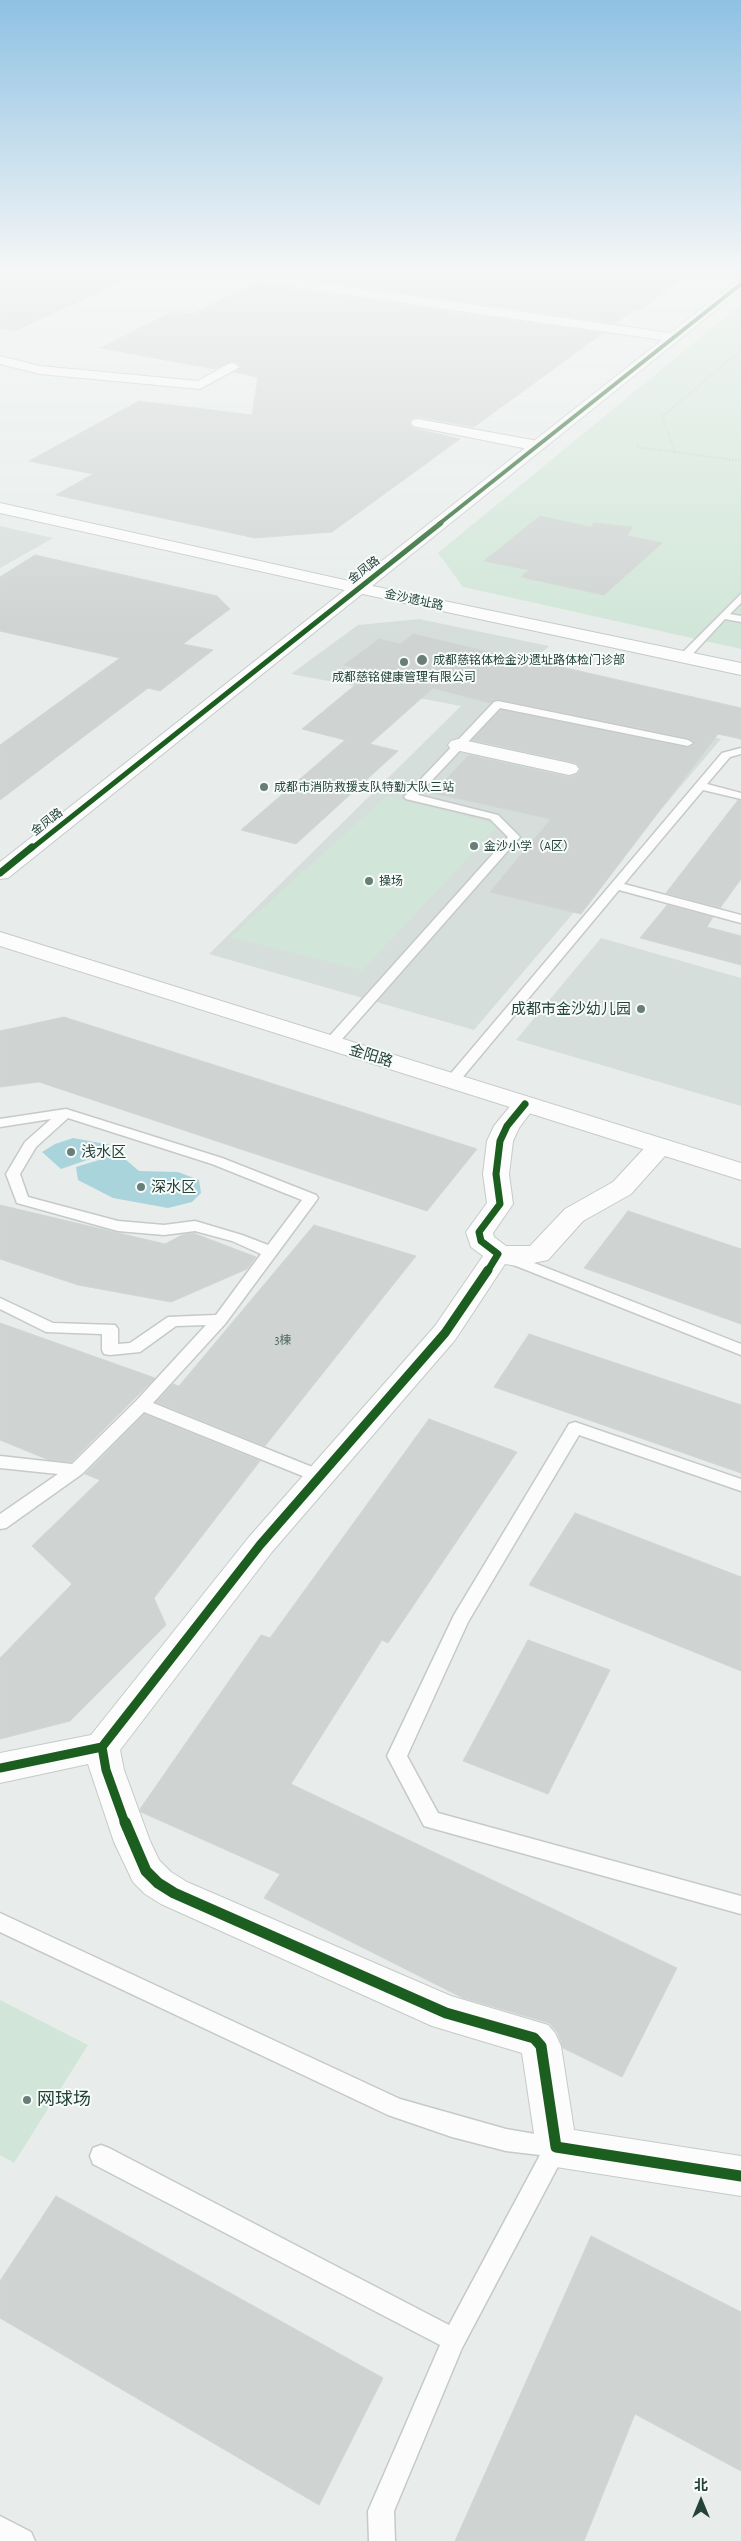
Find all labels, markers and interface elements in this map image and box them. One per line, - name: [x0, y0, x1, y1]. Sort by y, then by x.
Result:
- street label: 金凤路: [345, 553, 383, 587]
- street label: 金沙遗址路: [383, 587, 445, 613]
- marker: 成都慈铭体检金沙遗址路体检门诊部: [415, 653, 429, 667]
- place label: 成都慈铭体检金沙遗址路体检门诊部: [433, 653, 625, 667]
- marker: 成都慈铭健康管理有限公司: [398, 656, 410, 668]
- place label: 成都慈铭健康管理有限公司: [332, 670, 476, 684]
- place label: 成都市消防救援支队特勤大队三站: [274, 780, 454, 794]
- marker: 成都市消防救援支队特勤大队三站: [258, 781, 270, 793]
- street label: 金凤路: [28, 805, 66, 839]
- place label: 金沙小学（A区）: [484, 839, 575, 853]
- marker: 金沙小学（A区）: [468, 840, 480, 852]
- place label: 操场: [379, 874, 403, 888]
- marker: 操场: [363, 875, 375, 887]
- place label: 成都市金沙幼儿园: [511, 1000, 631, 1018]
- marker: 成都市金沙幼儿园: [635, 1003, 647, 1015]
- street label: 金阳路: [347, 1041, 395, 1071]
- place label: 浅水区: [81, 1143, 126, 1161]
- marker: 浅水区: [65, 1146, 77, 1158]
- place label: 深水区: [151, 1178, 196, 1196]
- marker: 深水区: [135, 1181, 147, 1193]
- house number: 3棟: [275, 1333, 291, 1347]
- place label: 网球场: [37, 2089, 91, 2111]
- marker: 网球场: [21, 2094, 33, 2106]
- north arrow: [676, 2476, 726, 2526]
- text: 北: [694, 2479, 708, 2493]

